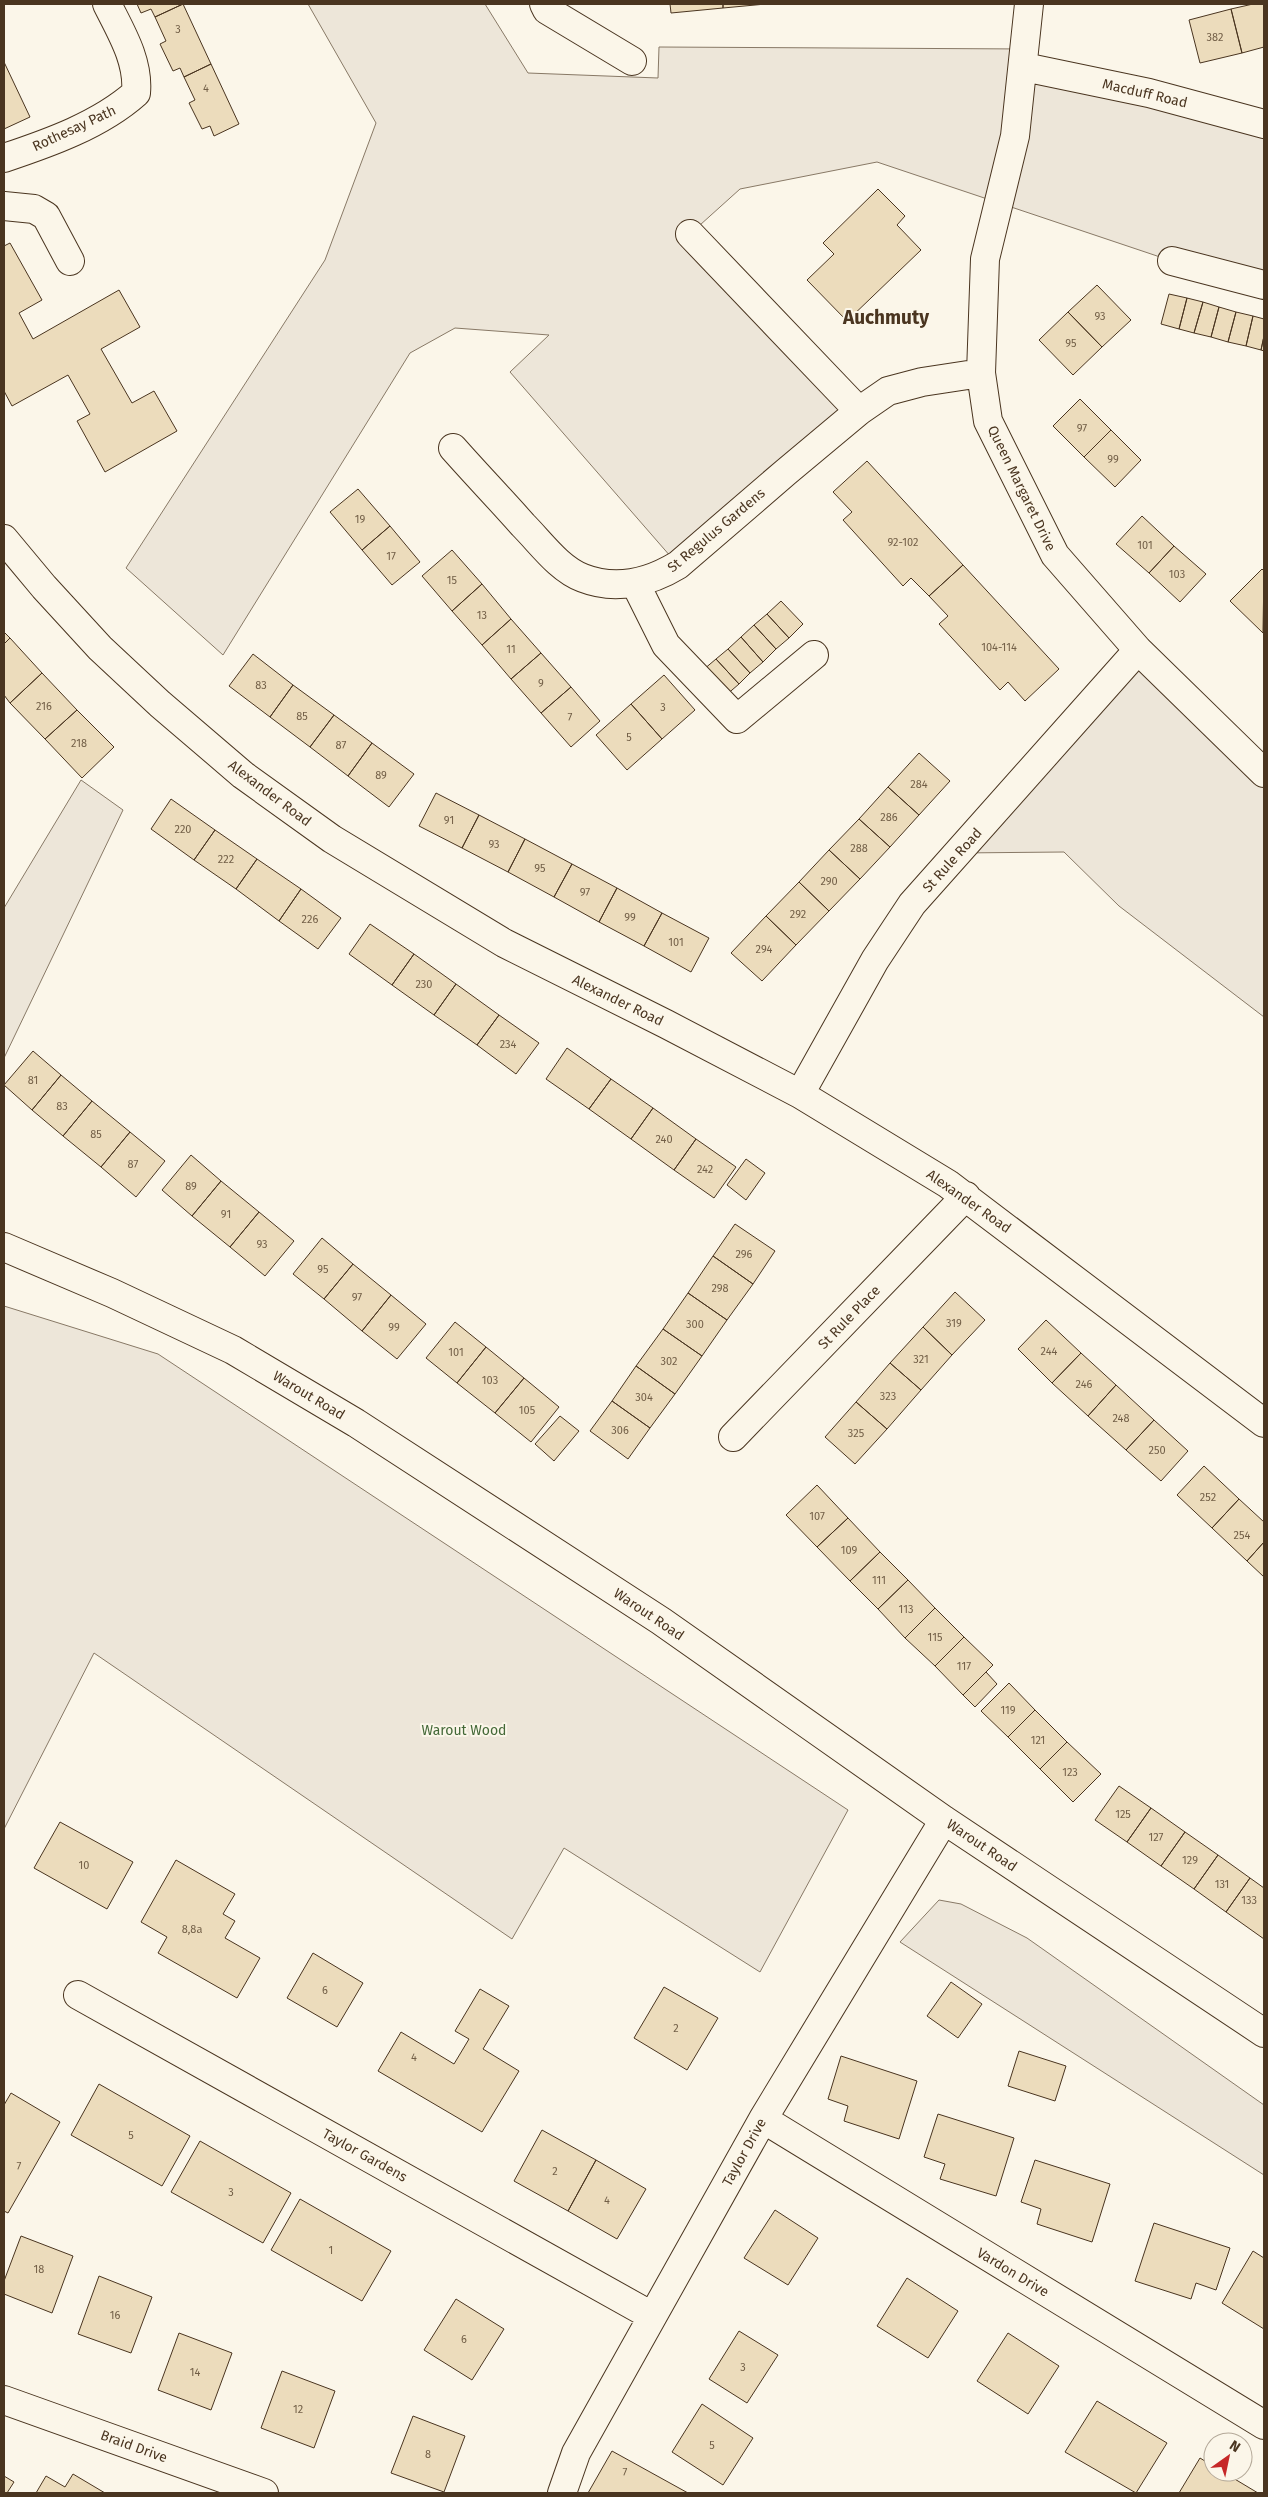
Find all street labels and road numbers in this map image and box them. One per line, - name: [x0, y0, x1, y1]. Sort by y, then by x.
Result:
- street label: Macduff Road: [1101, 75, 1189, 112]
- street label: Rothesay Path: [30, 102, 119, 155]
- street label: Queen Margaret Drive: [984, 423, 1059, 554]
- street label: St Regulus Gardens: [664, 484, 769, 576]
- street label: Alexander Road: [225, 757, 314, 830]
- street label: St Rule Road: [919, 825, 986, 896]
- street label: Alexander Road: [569, 971, 666, 1030]
- street label: Alexander Road: [923, 1166, 1014, 1237]
- street label: St Rule Place: [815, 1282, 884, 1353]
- street label: Warout Road: [270, 1367, 348, 1424]
- street label: Warout Road: [610, 1585, 687, 1644]
- street label: Warout Road: [943, 1816, 1020, 1875]
- street label: Taylor Drive: [719, 2115, 770, 2189]
- street label: Taylor Gardens: [319, 2125, 411, 2186]
- street label: Vardon Drive: [974, 2244, 1052, 2301]
- street label: Braid Drive: [98, 2427, 170, 2466]

